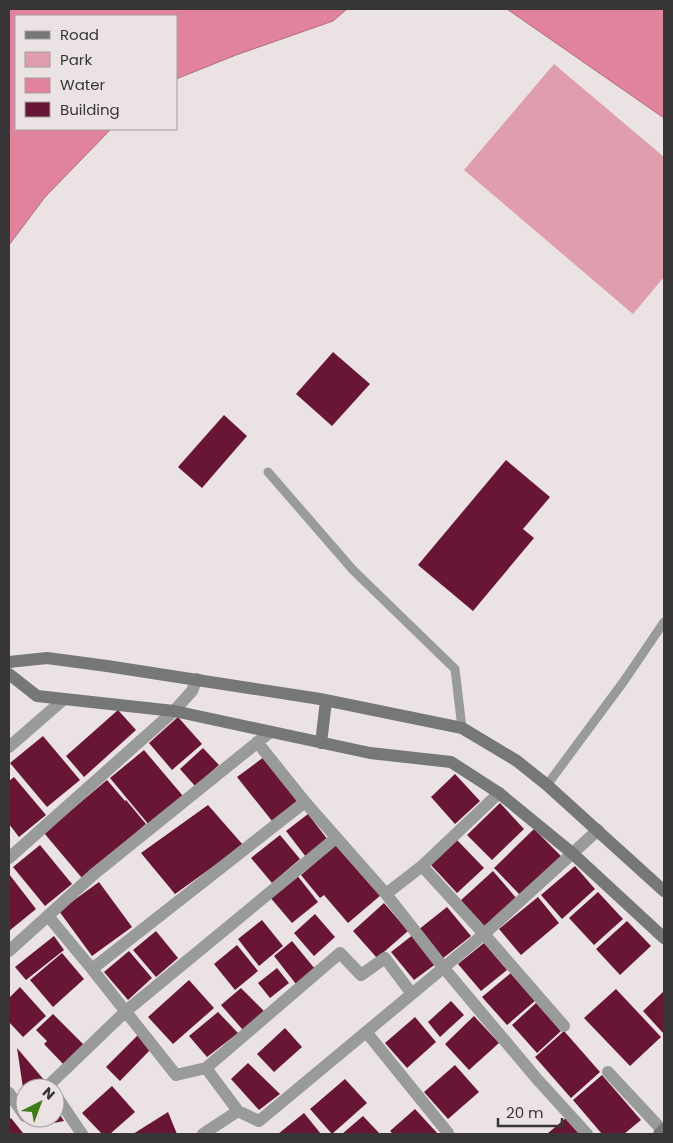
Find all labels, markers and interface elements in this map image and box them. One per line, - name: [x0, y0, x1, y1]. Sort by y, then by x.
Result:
- legend: [15, 15, 178, 130]
- text: Road: [60, 24, 99, 45]
- text: Park: [60, 49, 92, 70]
- text: Water: [60, 74, 106, 95]
- text: Building: [60, 99, 120, 120]
- north arrow: [15, 1078, 65, 1128]
- text: N: [38, 1082, 59, 1104]
- scale bar: [498, 1096, 562, 1128]
- text: 20 m: [506, 1102, 544, 1123]

